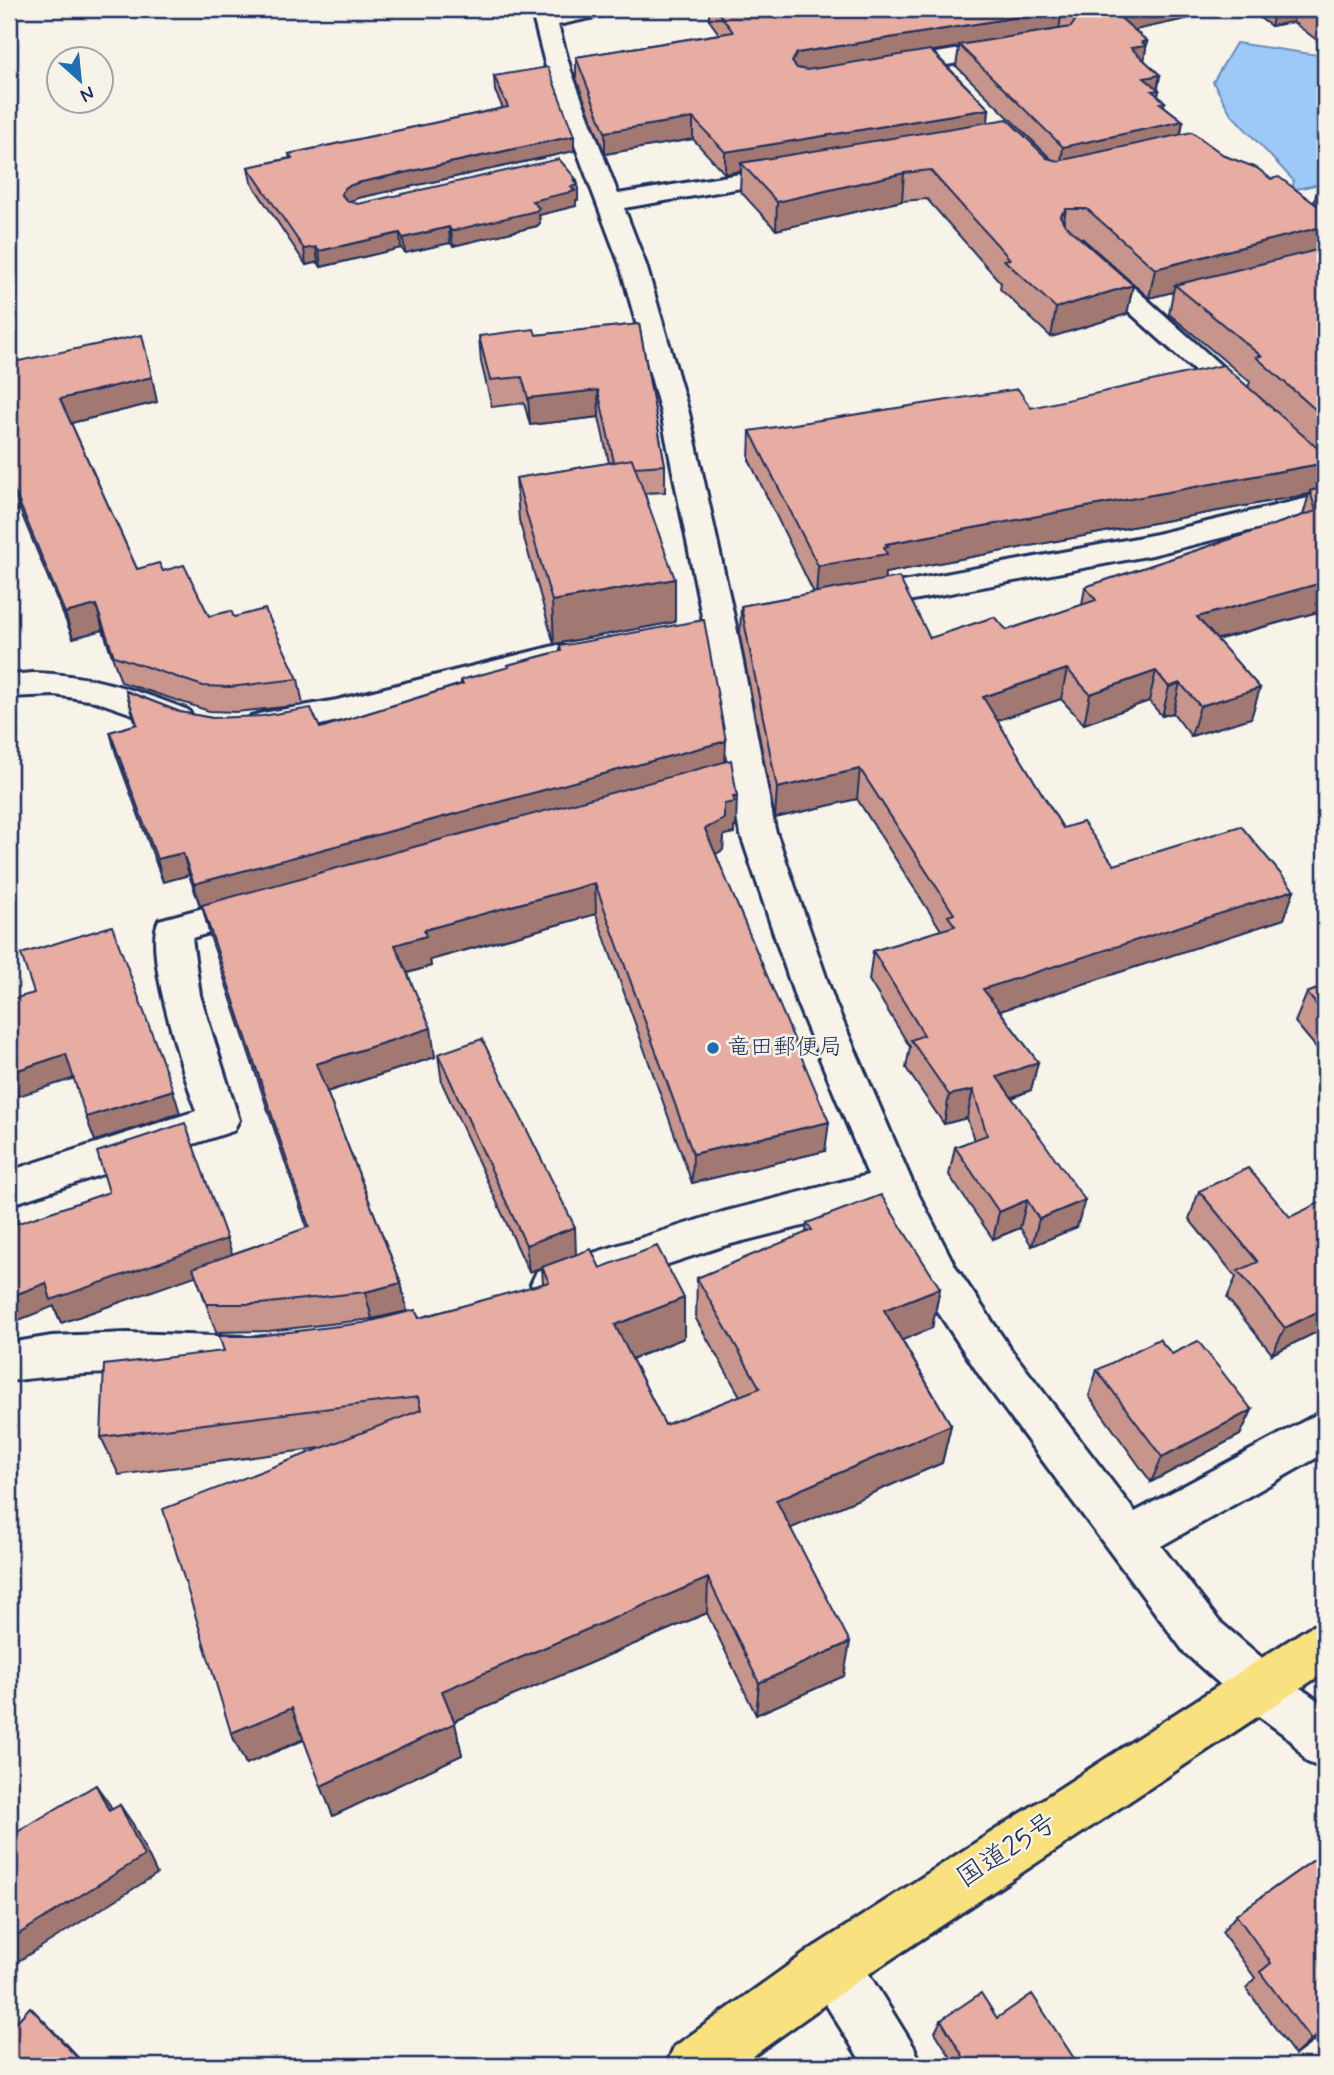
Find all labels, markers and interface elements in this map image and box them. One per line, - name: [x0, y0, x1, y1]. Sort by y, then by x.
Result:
- north arrow: [46, 46, 116, 116]
- text: N: [76, 80, 98, 108]
- place label: 竜田郵便局: [727, 1033, 842, 1063]
- marker: 竜田郵便局: [705, 1040, 721, 1056]
- street label: 国道25号: [950, 1805, 1064, 1897]

